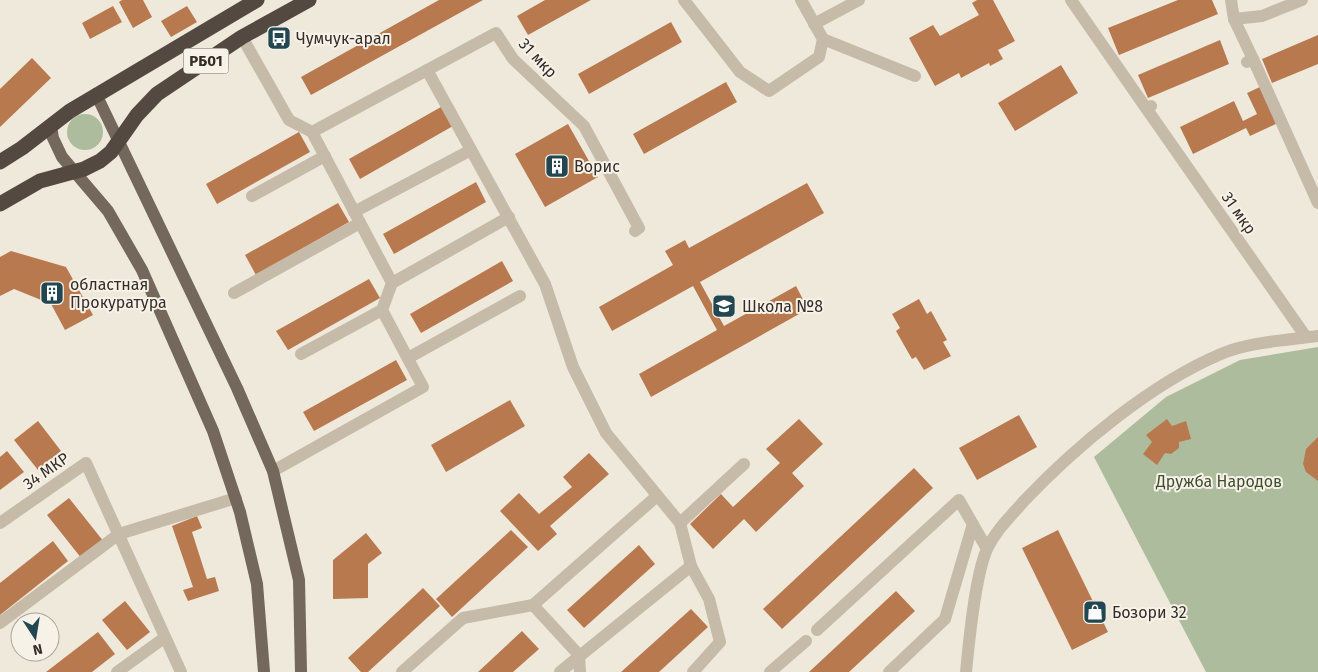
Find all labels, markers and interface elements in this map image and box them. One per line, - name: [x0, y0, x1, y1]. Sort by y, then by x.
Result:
- bus stop icon: Чумчук-арал: [266, 25, 292, 51]
- place label: Чумчук-арал: [296, 29, 391, 48]
- street label: 31 мкр: [515, 34, 561, 82]
- road number: РБ01: [184, 48, 228, 74]
- building icon: Ворис: [544, 153, 570, 179]
- place label: Ворис: [574, 157, 620, 176]
- street label: 31 мкр: [1218, 188, 1260, 238]
- place label: областная Прокуратура: [70, 275, 167, 312]
- building icon: областная Прокуратура: [39, 280, 65, 306]
- school or university icon: Школа №8: [711, 293, 737, 319]
- place label: Школа №8: [742, 297, 823, 316]
- street label: 34 МКР: [19, 448, 73, 494]
- park label: Дружба Народов: [1155, 472, 1282, 491]
- shop icon: Бозори 32: [1082, 599, 1108, 625]
- place label: Бозори 32: [1112, 603, 1187, 622]
- north arrow: [10, 612, 60, 662]
- text: N: [31, 640, 44, 659]

